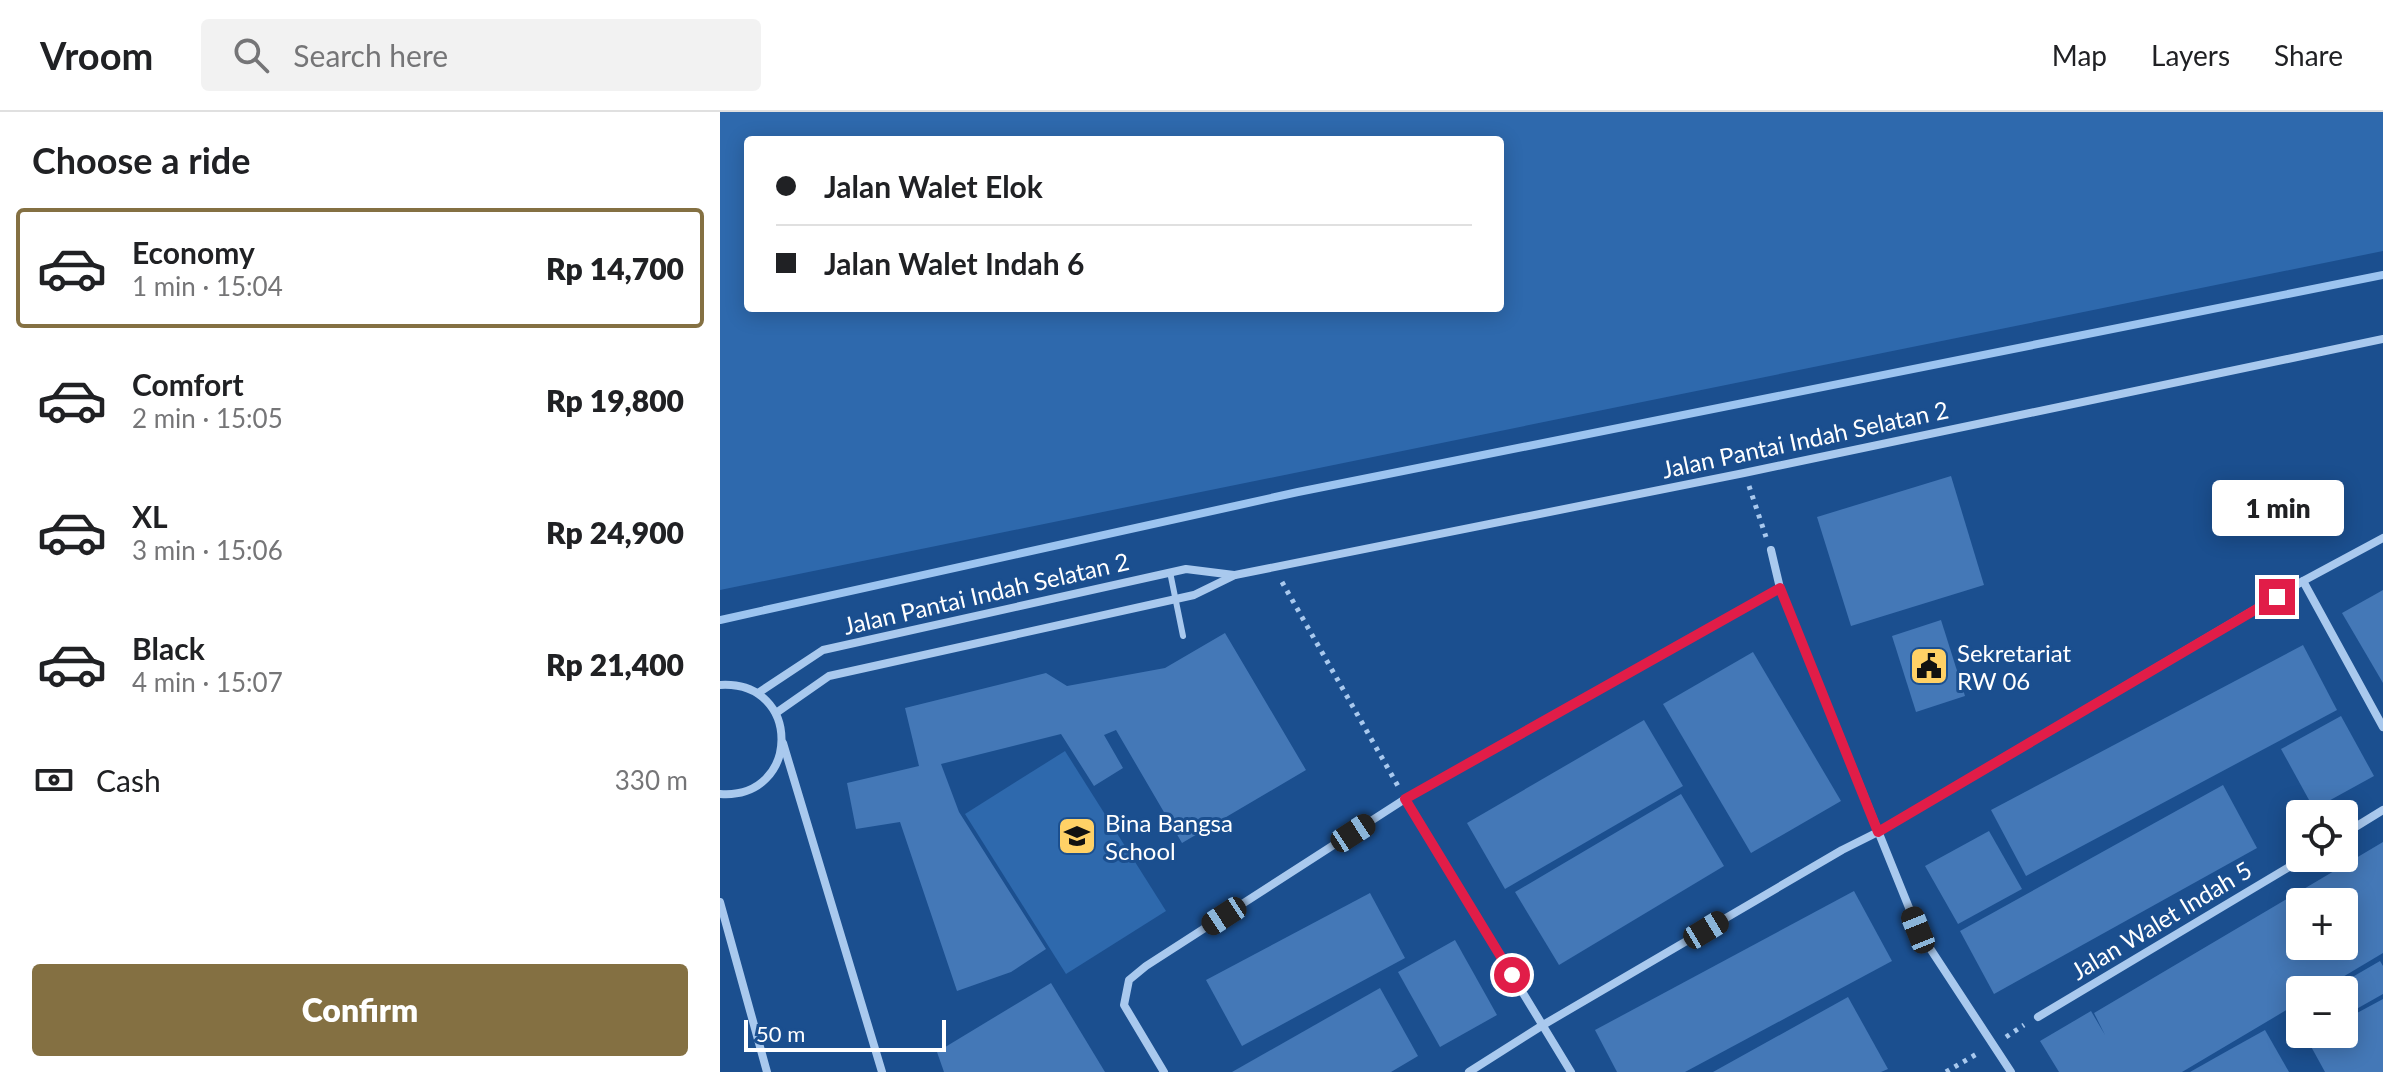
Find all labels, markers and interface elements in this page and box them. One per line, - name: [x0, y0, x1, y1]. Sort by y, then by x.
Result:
- search box: [201, 19, 761, 91]
- text: Vroom: [40, 32, 153, 78]
- icon: search: [229, 33, 273, 77]
- text: Search here: [293, 37, 448, 73]
- text: Map: [2052, 38, 2107, 72]
- text: Layers: [2151, 38, 2230, 72]
- text: Share: [2274, 38, 2343, 72]
- text: Choose a ride: [32, 138, 251, 182]
- text: Jalan Walet Elok: [824, 168, 1043, 204]
- icon: car: [36, 232, 108, 304]
- text: Economy: [132, 234, 255, 270]
- text: Jalan Walet Indah 6: [824, 245, 1084, 281]
- text: Rp 14,700: [546, 250, 684, 286]
- text: 1 min · 15:04: [132, 270, 283, 302]
- icon: car: [36, 364, 108, 436]
- text: Comfort: [132, 366, 244, 402]
- text: Rp 19,800: [546, 382, 684, 418]
- street label: Jalan Pantai Indah Selatan 2: [1659, 394, 1951, 484]
- text: 2 min · 15:05: [132, 402, 283, 434]
- callout: 1 min: [2211, 481, 2343, 537]
- text: 1 min: [2246, 492, 2310, 524]
- icon: car: [36, 496, 108, 568]
- text: XL: [132, 498, 168, 534]
- text: Rp 24,900: [546, 514, 684, 550]
- text: 3 min · 15:06: [132, 534, 283, 566]
- street label: Jalan Pantai Indah Selatan 2: [840, 546, 1132, 640]
- route end: [2259, 579, 2295, 615]
- icon: car: [36, 628, 108, 700]
- text: Black: [132, 630, 205, 666]
- place label: Sekretariat RW 06: [1957, 638, 2071, 695]
- public building icon: Sekretariat RW 06: [1908, 645, 1950, 687]
- text: Rp 21,400: [546, 646, 684, 682]
- text: 4 min · 15:07: [132, 666, 283, 698]
- icon: cash: [32, 758, 76, 802]
- text: Cash: [96, 762, 161, 798]
- text: 330 m: [615, 764, 688, 796]
- map controls: [2286, 800, 2358, 1048]
- button: locate: [2286, 800, 2358, 872]
- place label: Bina Bangsa School: [1105, 808, 1233, 865]
- car: [1326, 810, 1380, 856]
- school or university icon: Bina Bangsa School: [1056, 815, 1098, 857]
- street label: Jalan Walet Indah 5: [2065, 855, 2257, 985]
- button: +: [2286, 888, 2358, 960]
- car: [1197, 893, 1251, 939]
- car: [1898, 903, 1938, 957]
- car: [1679, 907, 1733, 953]
- route start: [1494, 957, 1530, 993]
- button: Confirm: [32, 964, 688, 1056]
- button: −: [2286, 976, 2358, 1048]
- scale bar: [744, 1016, 946, 1052]
- text: 50 m: [756, 1020, 805, 1047]

